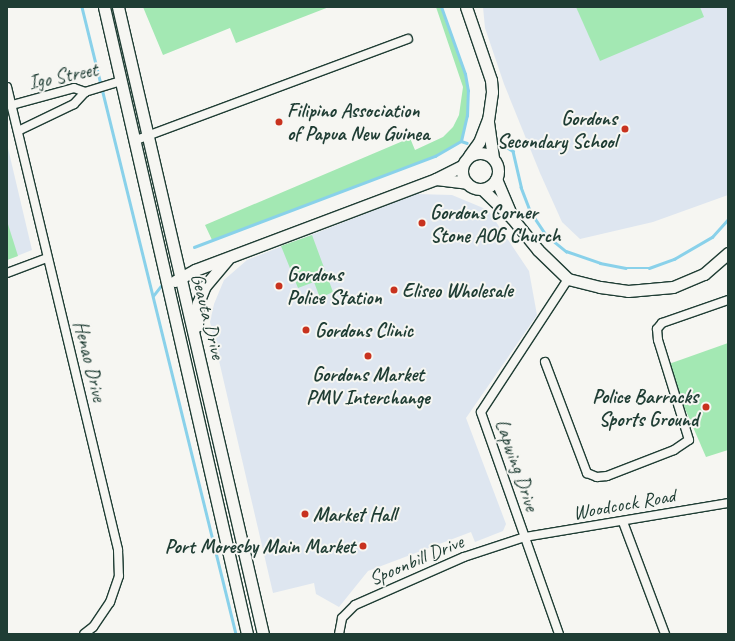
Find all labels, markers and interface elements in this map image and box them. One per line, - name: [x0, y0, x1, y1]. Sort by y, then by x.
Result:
- street label: Igo Street: [26, 57, 100, 95]
- place label: Filipino Association of Papua New Guinea: [287, 98, 431, 145]
- place label: Gordons Secondary School: [498, 106, 617, 153]
- marker: Filipino Association of Papua New Guinea: [274, 117, 284, 127]
- marker: Gordons Secondary School: [620, 124, 630, 134]
- place label: Gordons Corner Stone AOG Church: [430, 200, 560, 247]
- marker: Gordons Corner Stone AOG Church: [417, 218, 427, 228]
- place label: Gordons Police Station: [287, 262, 382, 309]
- street label: Geauta Drive: [186, 271, 230, 361]
- place label: Eliseo Wholesale: [402, 278, 513, 302]
- marker: Gordons Police Station: [274, 281, 284, 291]
- marker: Eliseo Wholesale: [389, 285, 399, 295]
- street label: Henao Drive: [68, 318, 112, 404]
- place label: Gordons Clinic: [315, 318, 413, 342]
- marker: Gordons Clinic: [300, 324, 312, 336]
- marker: Gordons Market PMV Interchange: [363, 351, 373, 361]
- place label: Gordons Market PMV Interchange: [306, 362, 430, 409]
- place label: Police Barracks Sports Ground: [592, 384, 698, 431]
- marker: Police Barracks Sports Ground: [701, 402, 711, 412]
- street label: Lapwing Drive: [490, 416, 544, 514]
- street label: Woodcock Road: [571, 483, 677, 525]
- place label: Market Hall: [313, 502, 397, 526]
- marker: Market Hall: [300, 509, 310, 519]
- street label: Spoonbill Drive: [365, 529, 467, 591]
- place label: Port Moresby Main Market: [164, 534, 355, 558]
- marker: Port Moresby Main Market: [358, 541, 368, 551]

